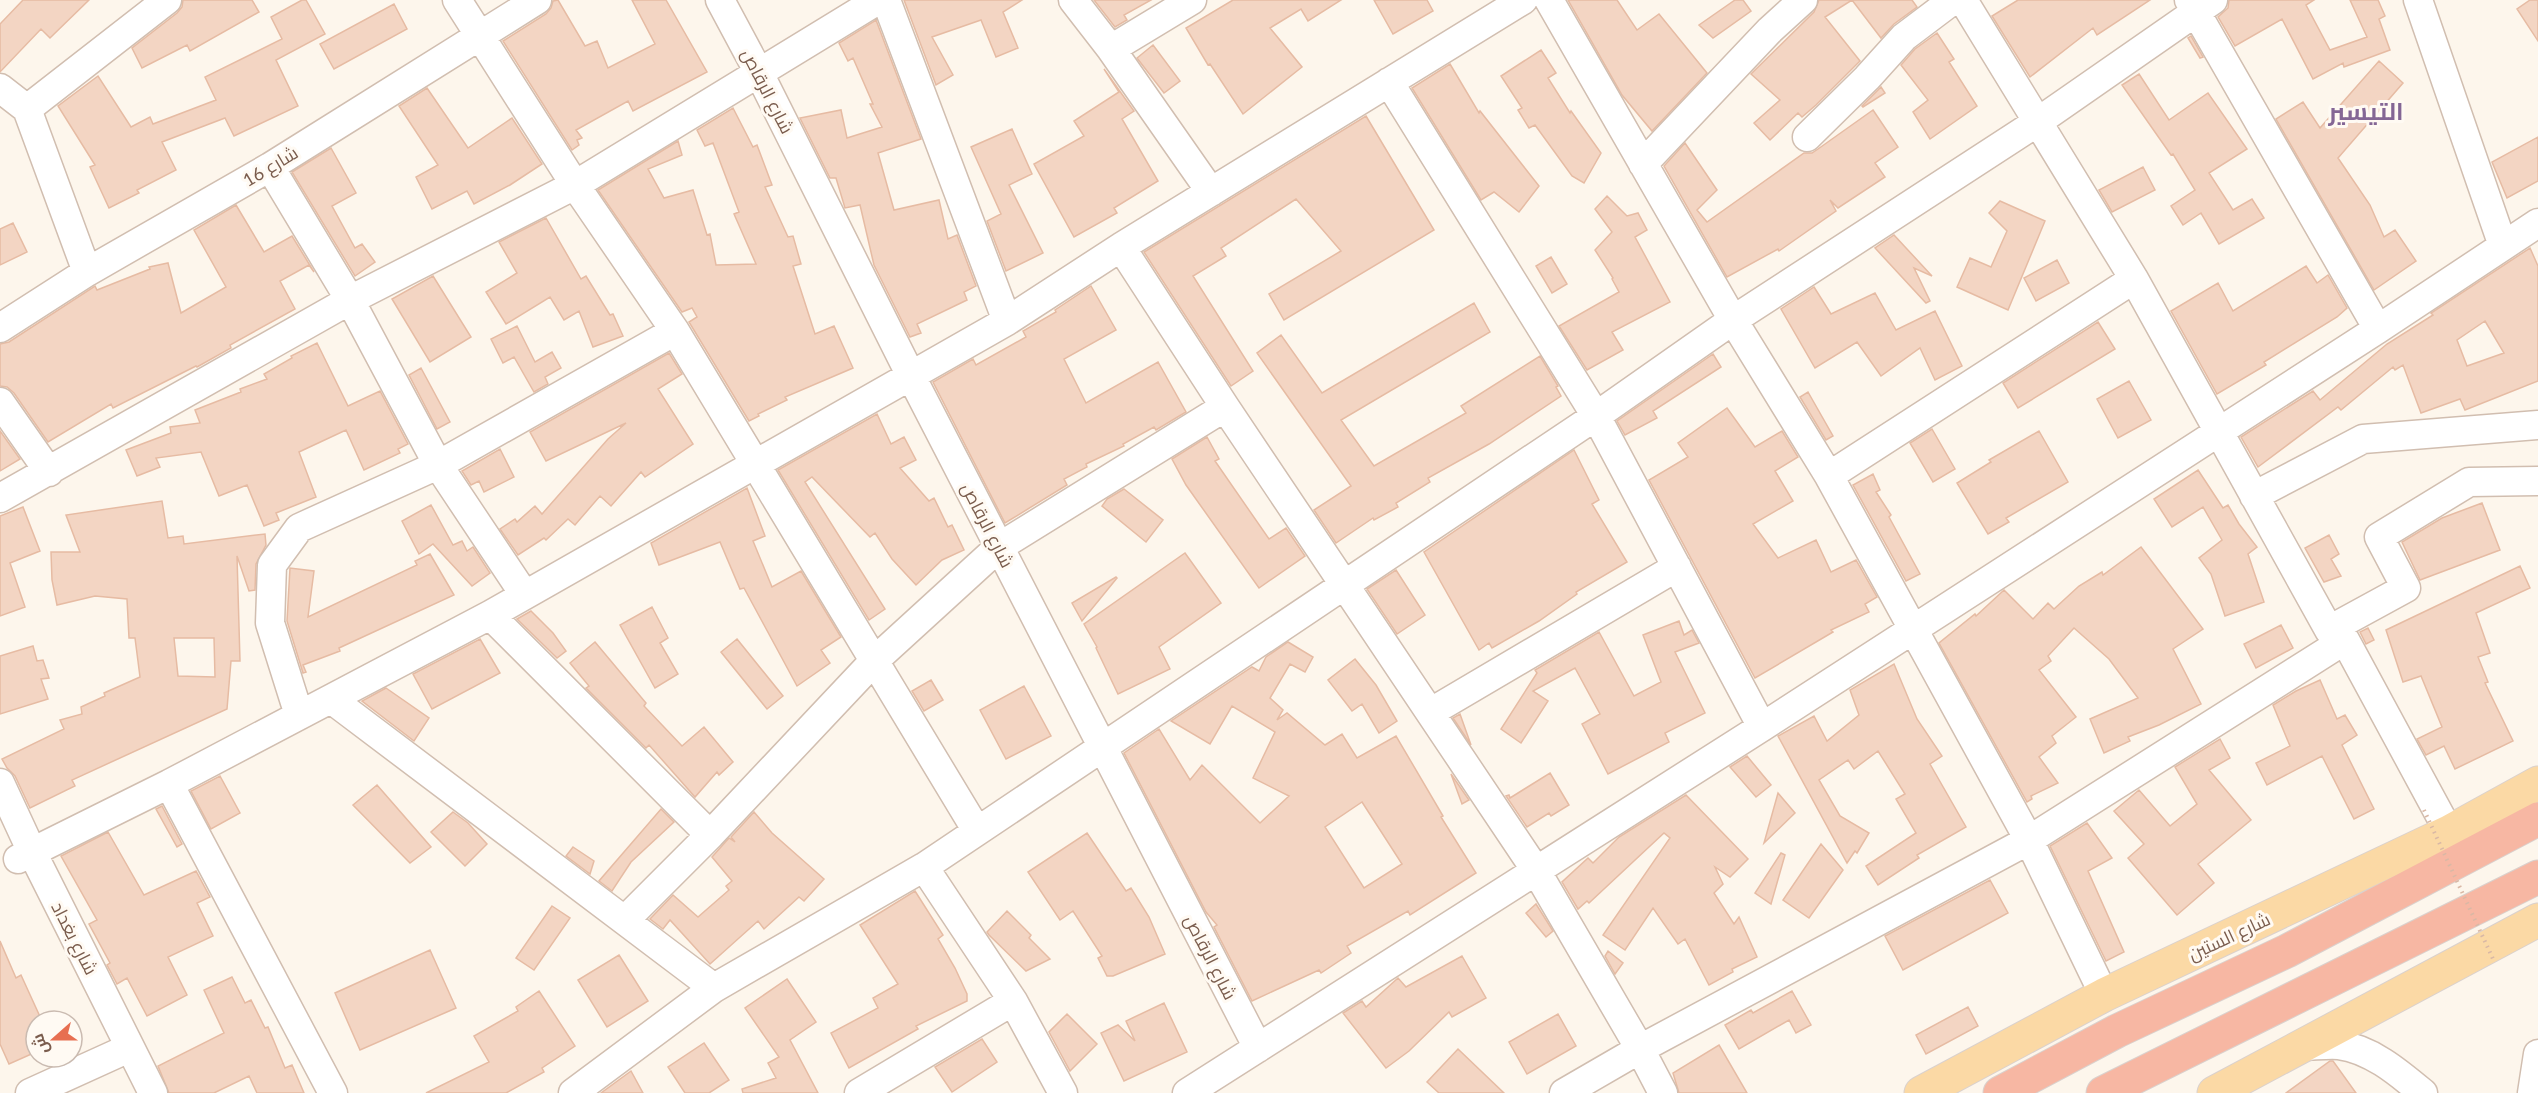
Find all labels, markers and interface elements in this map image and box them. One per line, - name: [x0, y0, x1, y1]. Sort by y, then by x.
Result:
- street label: شارع الرقاص: [735, 45, 799, 138]
- district label: التيسير: [2327, 96, 2404, 126]
- street label: شارع 16: [238, 141, 303, 193]
- street label: شارع الرقاص: [955, 479, 1019, 572]
- street label: شارع بغداد: [46, 898, 103, 979]
- street label: شارع الستين: [2185, 907, 2274, 966]
- street label: شارع الرقاص: [1178, 911, 1242, 1004]
- north arrow: [24, 1009, 84, 1069]
- text: ش: [27, 1031, 53, 1058]

